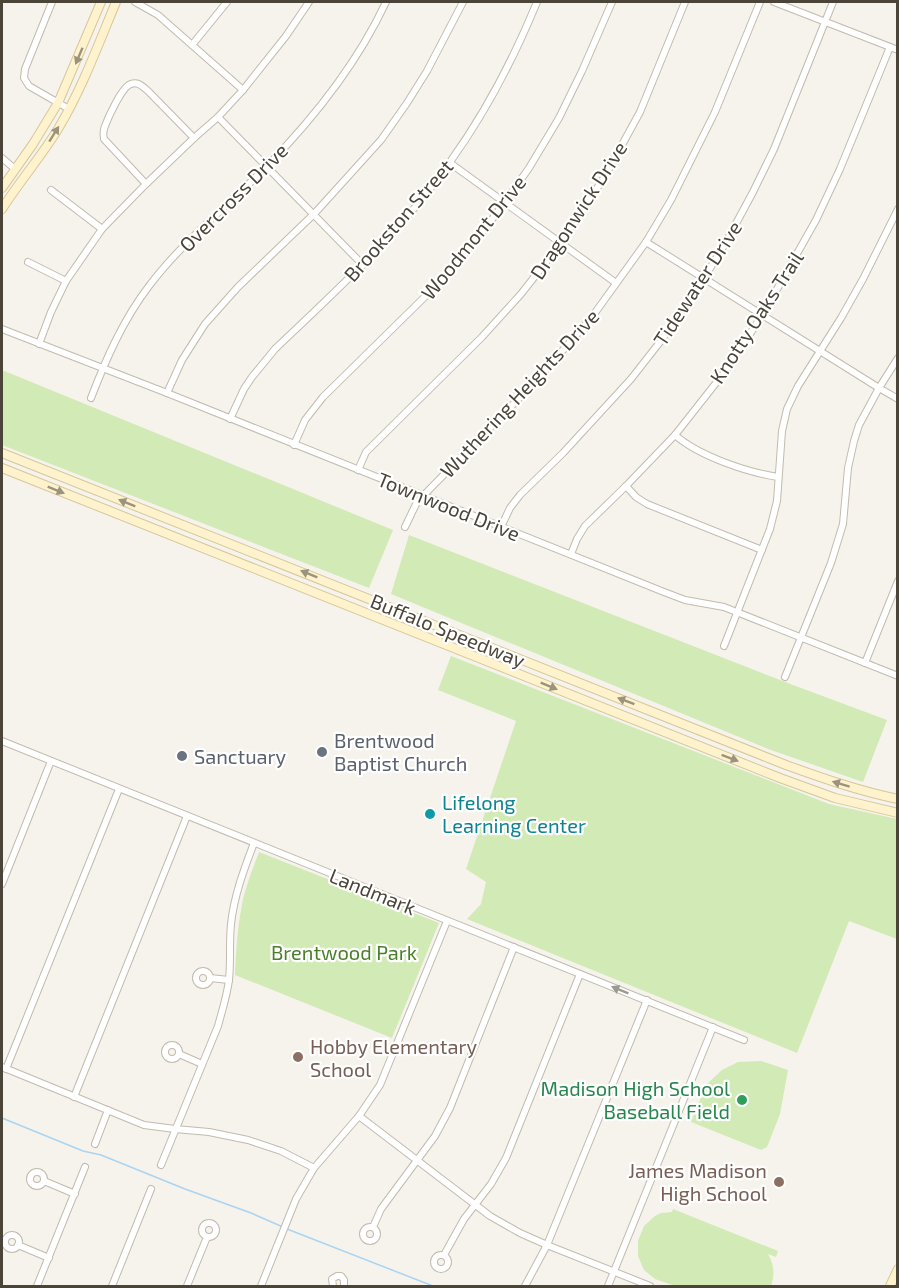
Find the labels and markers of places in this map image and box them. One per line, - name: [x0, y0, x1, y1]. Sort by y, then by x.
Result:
- place label: Brentwood Baptist Church: [334, 728, 467, 775]
- place label: Sanctuary: [194, 744, 287, 768]
- marker: Brentwood Baptist Church: [315, 745, 329, 759]
- marker: Sanctuary: [175, 749, 189, 763]
- place label: Lifelong Learning Center: [442, 790, 586, 837]
- marker: Lifelong Learning Center: [423, 807, 437, 821]
- place label: Hobby Elementary School: [310, 1034, 477, 1081]
- marker: Hobby Elementary School: [291, 1050, 305, 1064]
- place label: Madison High School Baseball Field: [541, 1076, 730, 1123]
- marker: Madison High School Baseball Field: [735, 1093, 749, 1107]
- place label: James Madison High School: [628, 1158, 767, 1205]
- marker: James Madison High School: [772, 1175, 786, 1189]

